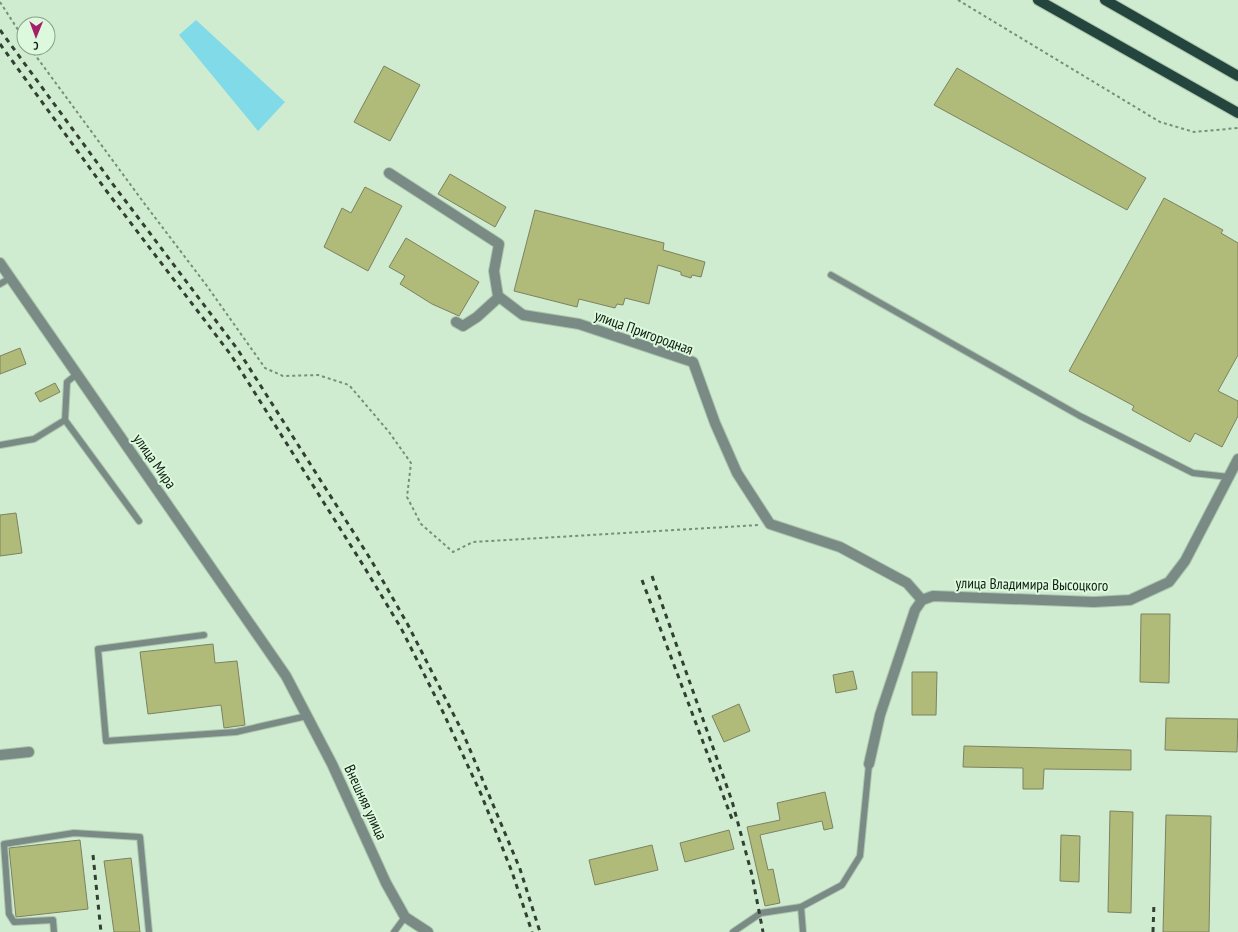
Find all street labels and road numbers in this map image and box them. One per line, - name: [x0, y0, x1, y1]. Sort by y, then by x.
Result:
- street label: улица Пригородная: [592, 305, 696, 359]
- street label: улица Мира: [129, 430, 181, 492]
- street label: улица Владимира Высоцкого: [956, 573, 1108, 595]
- street label: Внешняя улица: [340, 761, 392, 843]

